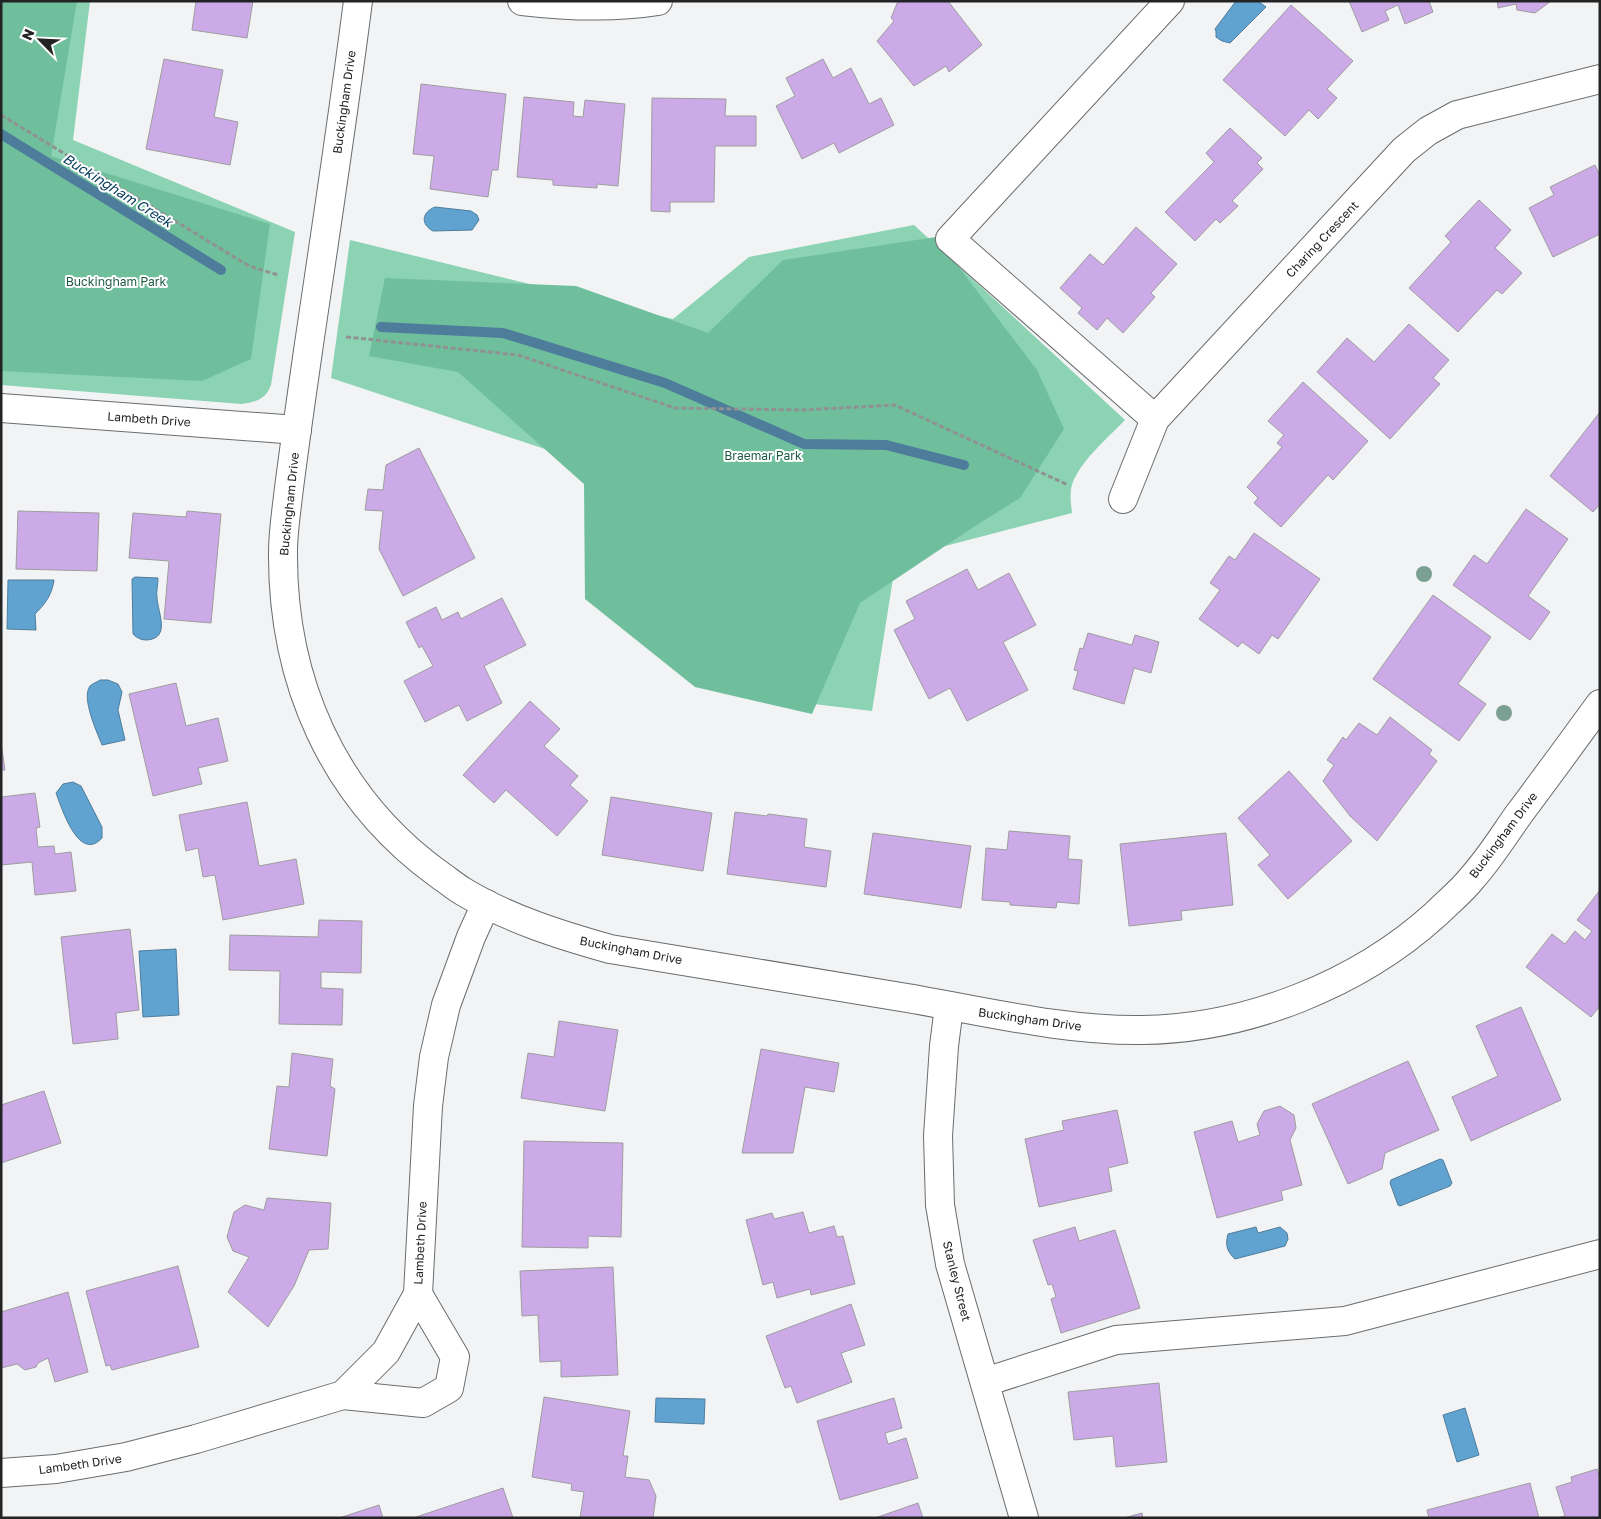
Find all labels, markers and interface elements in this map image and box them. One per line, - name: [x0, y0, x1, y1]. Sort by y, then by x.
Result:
- north arrow: [15, 15, 65, 65]
- text: N: [18, 26, 38, 43]
- street label: Buckingham Drive: [329, 49, 359, 155]
- water label: Buckingham Creek: [60, 149, 178, 232]
- street label: Charing Crescent: [1283, 197, 1362, 281]
- park label: Buckingham Park: [66, 274, 166, 289]
- street label: Lambeth Drive: [107, 409, 191, 429]
- park label: Braemar Park: [724, 448, 802, 463]
- street label: Buckingham Drive: [276, 451, 302, 557]
- street label: Buckingham Drive: [1466, 789, 1540, 881]
- street label: Buckingham Drive: [578, 933, 684, 967]
- street label: Buckingham Drive: [977, 1004, 1083, 1034]
- street label: Lambeth Drive: [410, 1201, 430, 1285]
- street label: Stanley Street: [940, 1239, 974, 1323]
- street label: Lambeth Drive: [38, 1451, 122, 1477]

